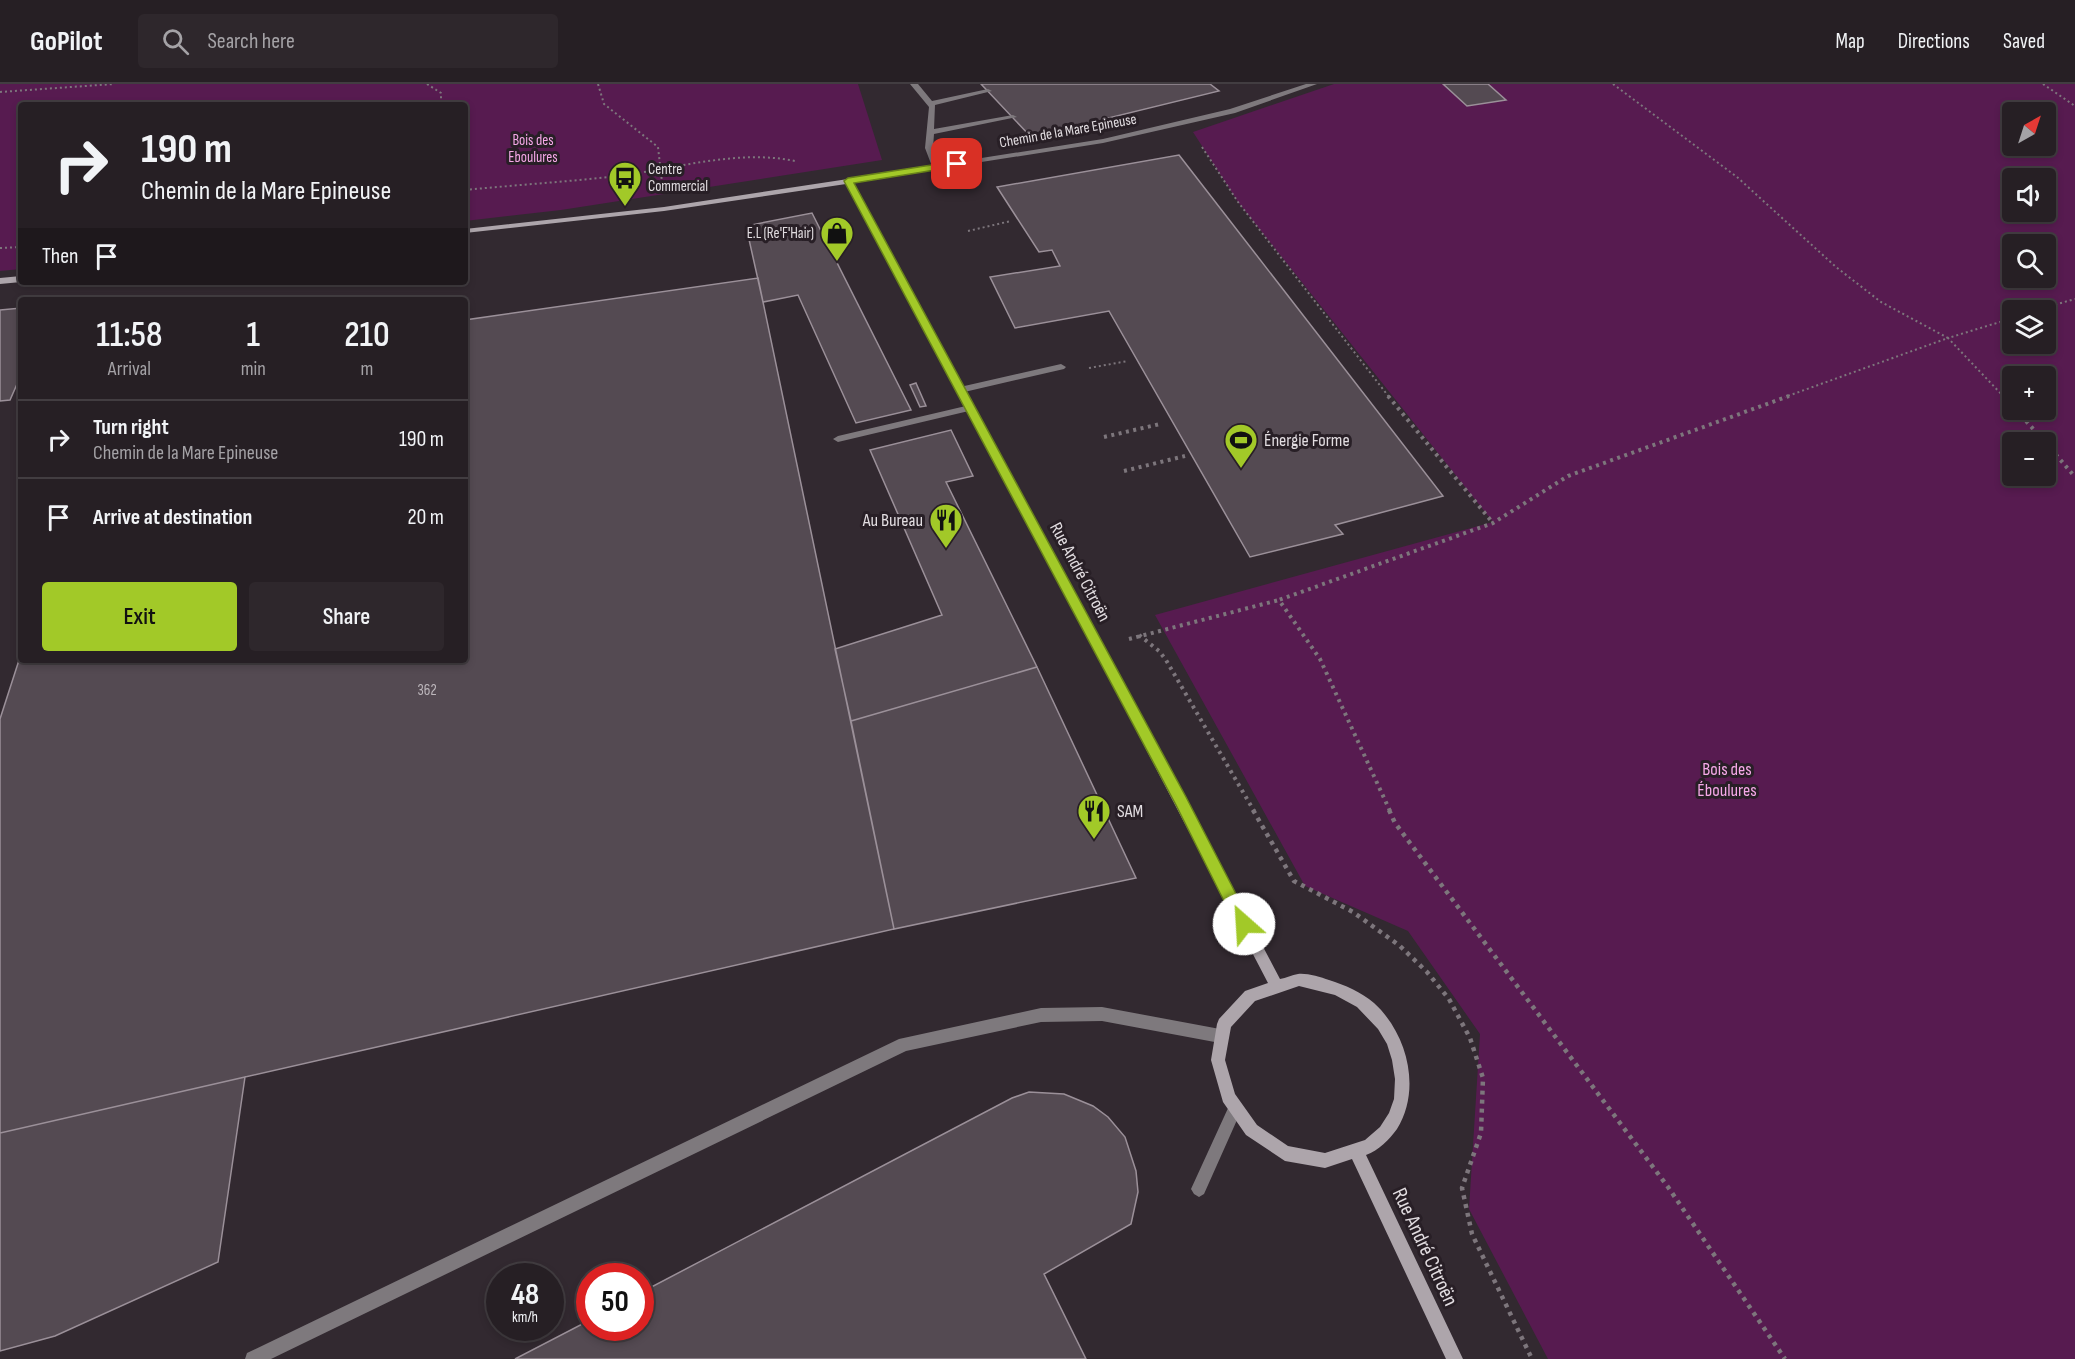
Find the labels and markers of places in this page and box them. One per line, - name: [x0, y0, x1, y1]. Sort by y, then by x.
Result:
- pin: [931, 138, 982, 189]
- bus stop icon: Centre Commercial: [607, 160, 643, 207]
- place label: Centre Commercial: [648, 160, 708, 196]
- shop icon: E.L (Re'F'Hair): [819, 215, 855, 262]
- place label: E.L (Re'F'Hair): [747, 224, 814, 243]
- sports icon: Énergie Forme: [1223, 422, 1259, 469]
- place label: Énergie Forme: [1264, 430, 1350, 451]
- restaurant icon: Au Bureau: [928, 502, 964, 549]
- place label: Au Bureau: [862, 510, 923, 531]
- restaurant icon: SAM: [1076, 793, 1112, 840]
- place label: SAM: [1117, 801, 1143, 822]

